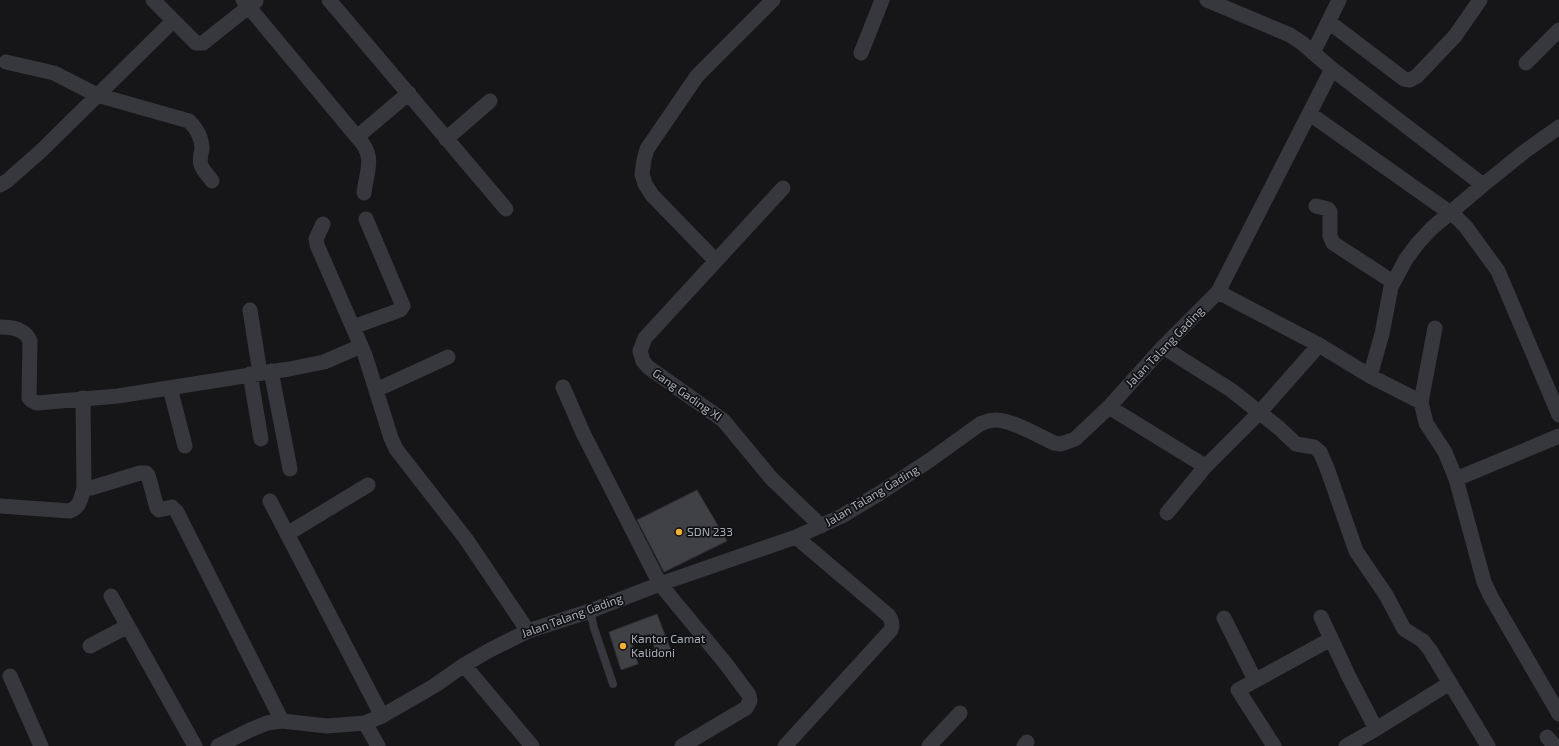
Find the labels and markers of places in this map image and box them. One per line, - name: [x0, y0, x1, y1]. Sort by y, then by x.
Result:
- place label: SDN 233: [687, 524, 733, 538]
- marker: SDN 233: [674, 527, 684, 537]
- place label: Kantor Camat Kalidoni: [631, 631, 706, 659]
- marker: Kantor Camat Kalidoni: [618, 641, 628, 651]

